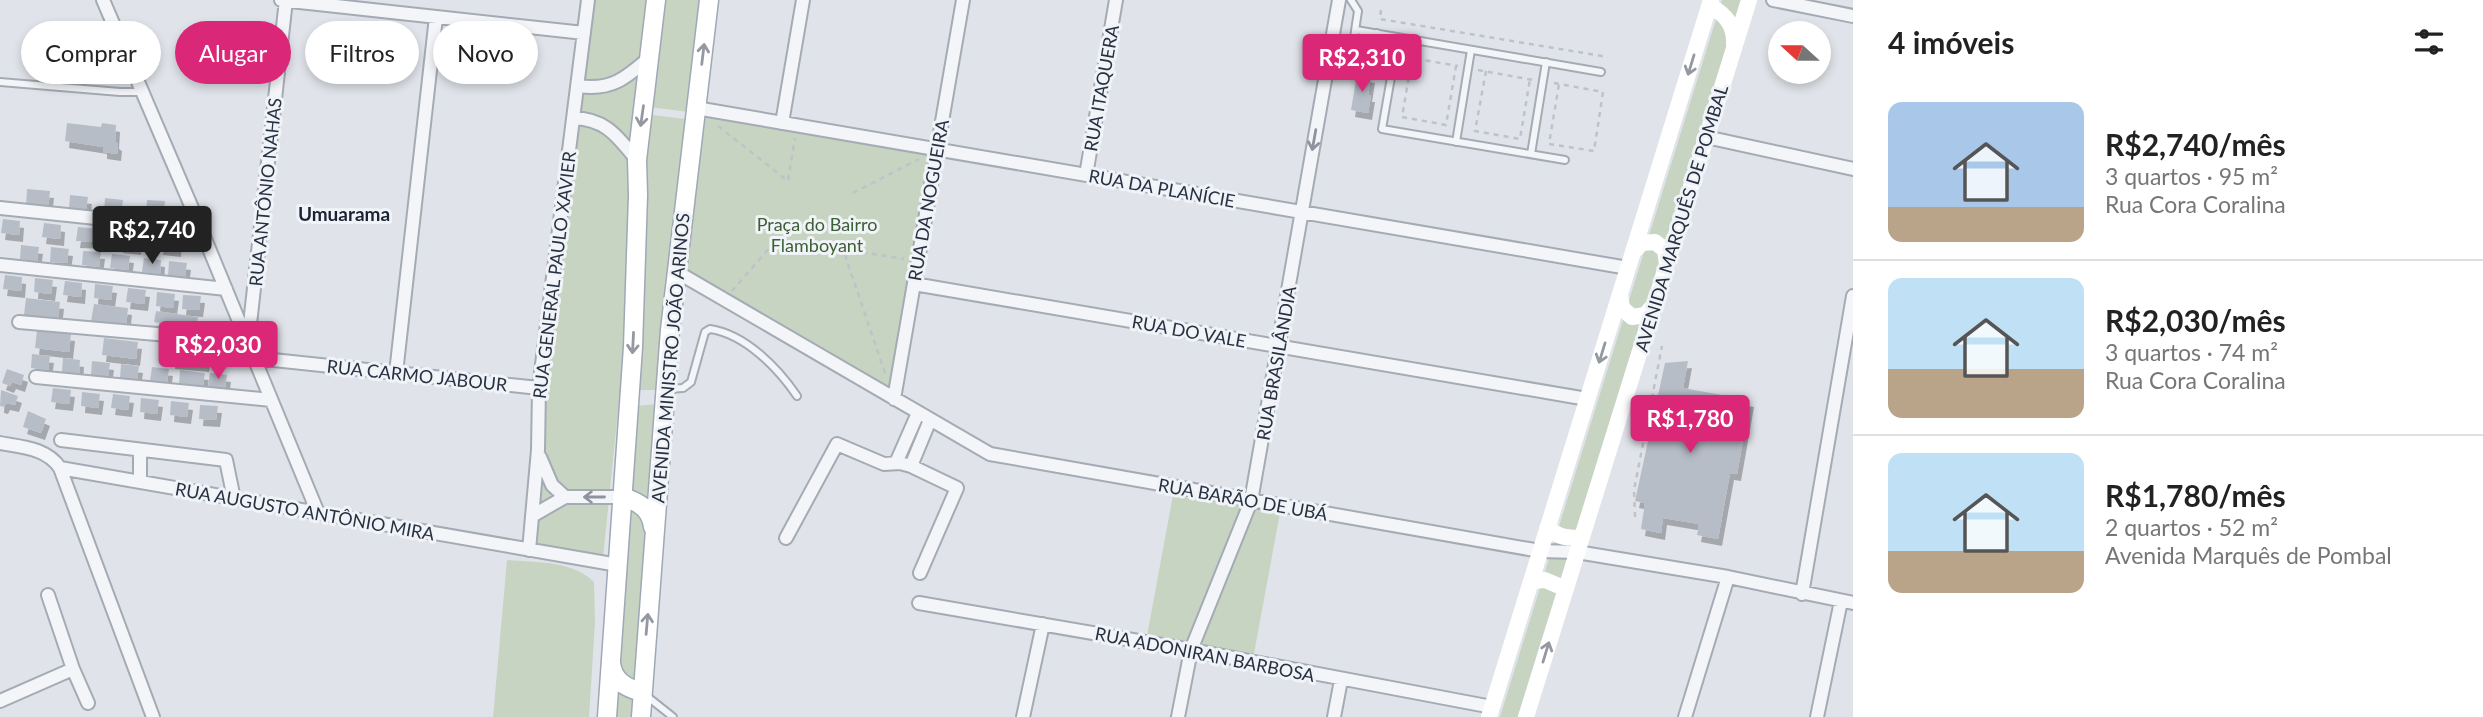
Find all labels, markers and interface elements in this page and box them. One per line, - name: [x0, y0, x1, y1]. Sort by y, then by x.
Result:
- chip: Comprar: [21, 21, 161, 84]
- chip: Alugar: [175, 21, 291, 84]
- chip: Filtros: [305, 21, 419, 84]
- chip: Novo: [433, 21, 538, 84]
- north arrow: [1768, 21, 1830, 84]
- map controls: [1768, 21, 1831, 84]
- street label: RUA ITAQUERA: [1079, 22, 1123, 153]
- icon: filters: [2410, 23, 2448, 61]
- text: 4 imóveis: [1888, 24, 2014, 60]
- pin: R$2,310: [1297, 34, 1427, 94]
- one-way arrow: [696, 43, 709, 66]
- text: R$2,310: [1319, 43, 1405, 71]
- one-way arrow: [1684, 54, 1697, 76]
- street label: AVENIDA MARQUÊS DE POMBAL: [1630, 82, 1732, 354]
- street label: RUA ANTÔNIO NAHAS: [244, 97, 286, 287]
- one-way arrow: [636, 105, 649, 127]
- street label: RUA DA NOGUEIRA: [903, 117, 953, 282]
- text: R$2,740/mês: [2105, 126, 2286, 162]
- one-way arrow: [1307, 128, 1320, 151]
- icon: home: [1944, 130, 2028, 214]
- street label: RUA GENERAL PAULO XAVIER: [528, 149, 580, 400]
- text: 3 quartos · 95 m²: [2105, 162, 2278, 190]
- street label: RUA DA PLANÍCIE: [1087, 164, 1237, 212]
- text: Rua Cora Coralina: [2105, 190, 2286, 218]
- district label: Umuarama: [298, 202, 390, 225]
- pin: R$2,740: [87, 206, 217, 266]
- street label: AVENIDA MINISTRO JOÃO ARINOS: [646, 212, 694, 504]
- park label: Praça do Bairro Flamboyant: [757, 213, 877, 256]
- text: R$2,740: [109, 215, 195, 243]
- street label: RUA BRASILÂNDIA: [1252, 283, 1301, 442]
- text: R$2,030/mês: [2105, 302, 2286, 338]
- icon: home: [1944, 306, 2028, 390]
- street label: RUA DO VALE: [1130, 310, 1248, 352]
- pin: R$2,030: [153, 322, 283, 381]
- text: R$2,030: [175, 330, 261, 358]
- one-way arrow: [627, 332, 640, 355]
- text: 3 quartos · 74 m²: [2105, 338, 2278, 366]
- one-way arrow: [1594, 341, 1607, 363]
- street label: RUA CARMO JABOUR: [326, 355, 509, 395]
- text: Rua Cora Coralina: [2105, 366, 2286, 394]
- pin: R$1,780: [1625, 396, 1755, 455]
- text: R$1,780: [1647, 404, 1733, 432]
- street label: RUA BARÃO DE UBÁ: [1157, 473, 1330, 525]
- street label: RUA AUGUSTO ANTÔNIO MIRA: [174, 477, 437, 545]
- text: R$1,780/mês: [2105, 477, 2286, 513]
- icon: home: [1944, 481, 2028, 565]
- one-way arrow: [583, 490, 606, 504]
- text: 2 quartos · 52 m²: [2105, 513, 2278, 541]
- text: Avenida Marquês de Pombal: [2105, 541, 2392, 569]
- one-way arrow: [641, 613, 654, 636]
- street label: RUA ADONIRAN BARBOSA: [1093, 622, 1317, 686]
- one-way arrow: [1540, 641, 1553, 663]

